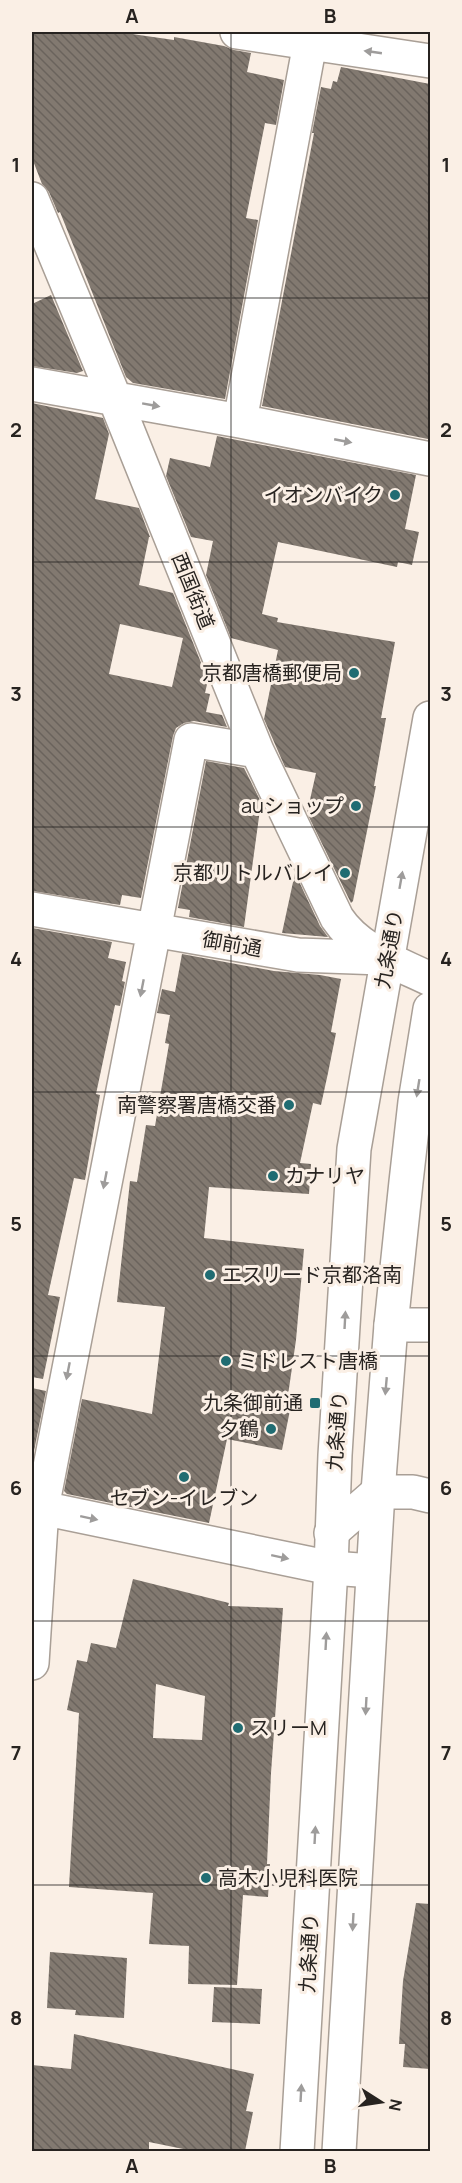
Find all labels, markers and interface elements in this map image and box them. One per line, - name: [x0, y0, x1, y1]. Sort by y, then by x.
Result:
- text: A: [125, 2, 139, 29]
- text: B: [324, 2, 337, 29]
- one-way arrow: [363, 48, 382, 57]
- text: 1: [12, 151, 20, 178]
- text: 1: [442, 151, 450, 178]
- one-way arrow: [142, 401, 161, 410]
- text: 2: [10, 416, 22, 443]
- text: 2: [440, 416, 452, 443]
- one-way arrow: [333, 437, 352, 446]
- place label: イオンバイク: [263, 481, 383, 508]
- marker: イオンバイク: [388, 488, 402, 502]
- street label: 西国街道: [166, 549, 221, 633]
- place label: 京都唐橋郵便局: [202, 659, 342, 686]
- marker: 京都唐橋郵便局: [347, 666, 361, 680]
- text: 3: [10, 680, 22, 707]
- text: 3: [440, 680, 452, 707]
- place label: auショップ: [241, 792, 344, 819]
- marker: auショップ: [349, 799, 363, 813]
- place label: 京都リトルバレイ: [173, 859, 333, 886]
- marker: 京都リトルバレイ: [338, 866, 352, 880]
- one-way arrow: [397, 870, 406, 889]
- street label: 九条通り: [368, 907, 409, 991]
- street label: 御前通: [200, 925, 264, 962]
- text: 4: [10, 945, 22, 972]
- text: 4: [440, 945, 452, 972]
- one-way arrow: [137, 979, 146, 998]
- one-way arrow: [413, 1078, 422, 1097]
- place label: 南警察署唐橋交番: [117, 1091, 277, 1118]
- marker: 南警察署唐橋交番: [282, 1098, 296, 1112]
- place label: カナリヤ: [285, 1162, 365, 1189]
- marker: カナリヤ: [266, 1169, 280, 1183]
- one-way arrow: [100, 1170, 109, 1189]
- text: 5: [10, 1210, 22, 1237]
- text: 5: [440, 1210, 452, 1237]
- place label: エスリード京都洛南: [222, 1261, 402, 1288]
- marker: エスリード京都洛南: [203, 1268, 217, 1282]
- one-way arrow: [340, 1311, 349, 1330]
- place label: ミドレスト唐橋: [238, 1347, 378, 1374]
- marker: ミドレスト唐橋: [219, 1354, 233, 1368]
- one-way arrow: [63, 1362, 72, 1381]
- one-way arrow: [381, 1376, 391, 1395]
- place label: 九条御前通: [203, 1389, 303, 1416]
- street label: 九条通り: [320, 1390, 353, 1472]
- marker: 九条御前通: [308, 1396, 322, 1410]
- place label: 夕鶴: [219, 1415, 259, 1442]
- marker: 夕鶴: [264, 1422, 278, 1436]
- marker: セブン-イレブン: [177, 1470, 191, 1484]
- text: 6: [10, 1474, 22, 1501]
- text: 6: [440, 1474, 452, 1501]
- place label: セブン-イレブン: [110, 1484, 258, 1511]
- one-way arrow: [79, 1514, 98, 1523]
- one-way arrow: [271, 1553, 290, 1562]
- one-way arrow: [322, 1631, 331, 1650]
- one-way arrow: [361, 1697, 370, 1716]
- place label: スリーM: [250, 1714, 327, 1741]
- marker: スリーM: [231, 1721, 245, 1735]
- text: 7: [11, 1739, 21, 1766]
- text: 7: [441, 1739, 451, 1766]
- one-way arrow: [311, 1826, 320, 1845]
- place label: 高木小児科医院: [218, 1864, 358, 1891]
- marker: 高木小児科医院: [199, 1871, 213, 1885]
- street label: 九条通り: [293, 1912, 324, 1994]
- one-way arrow: [348, 1912, 357, 1931]
- text: 8: [10, 2004, 22, 2031]
- text: 8: [440, 2004, 452, 2031]
- north arrow: [351, 2072, 411, 2132]
- one-way arrow: [296, 2084, 305, 2103]
- text: N: [384, 2097, 408, 2113]
- text: A: [125, 2152, 139, 2179]
- text: B: [324, 2152, 337, 2179]

